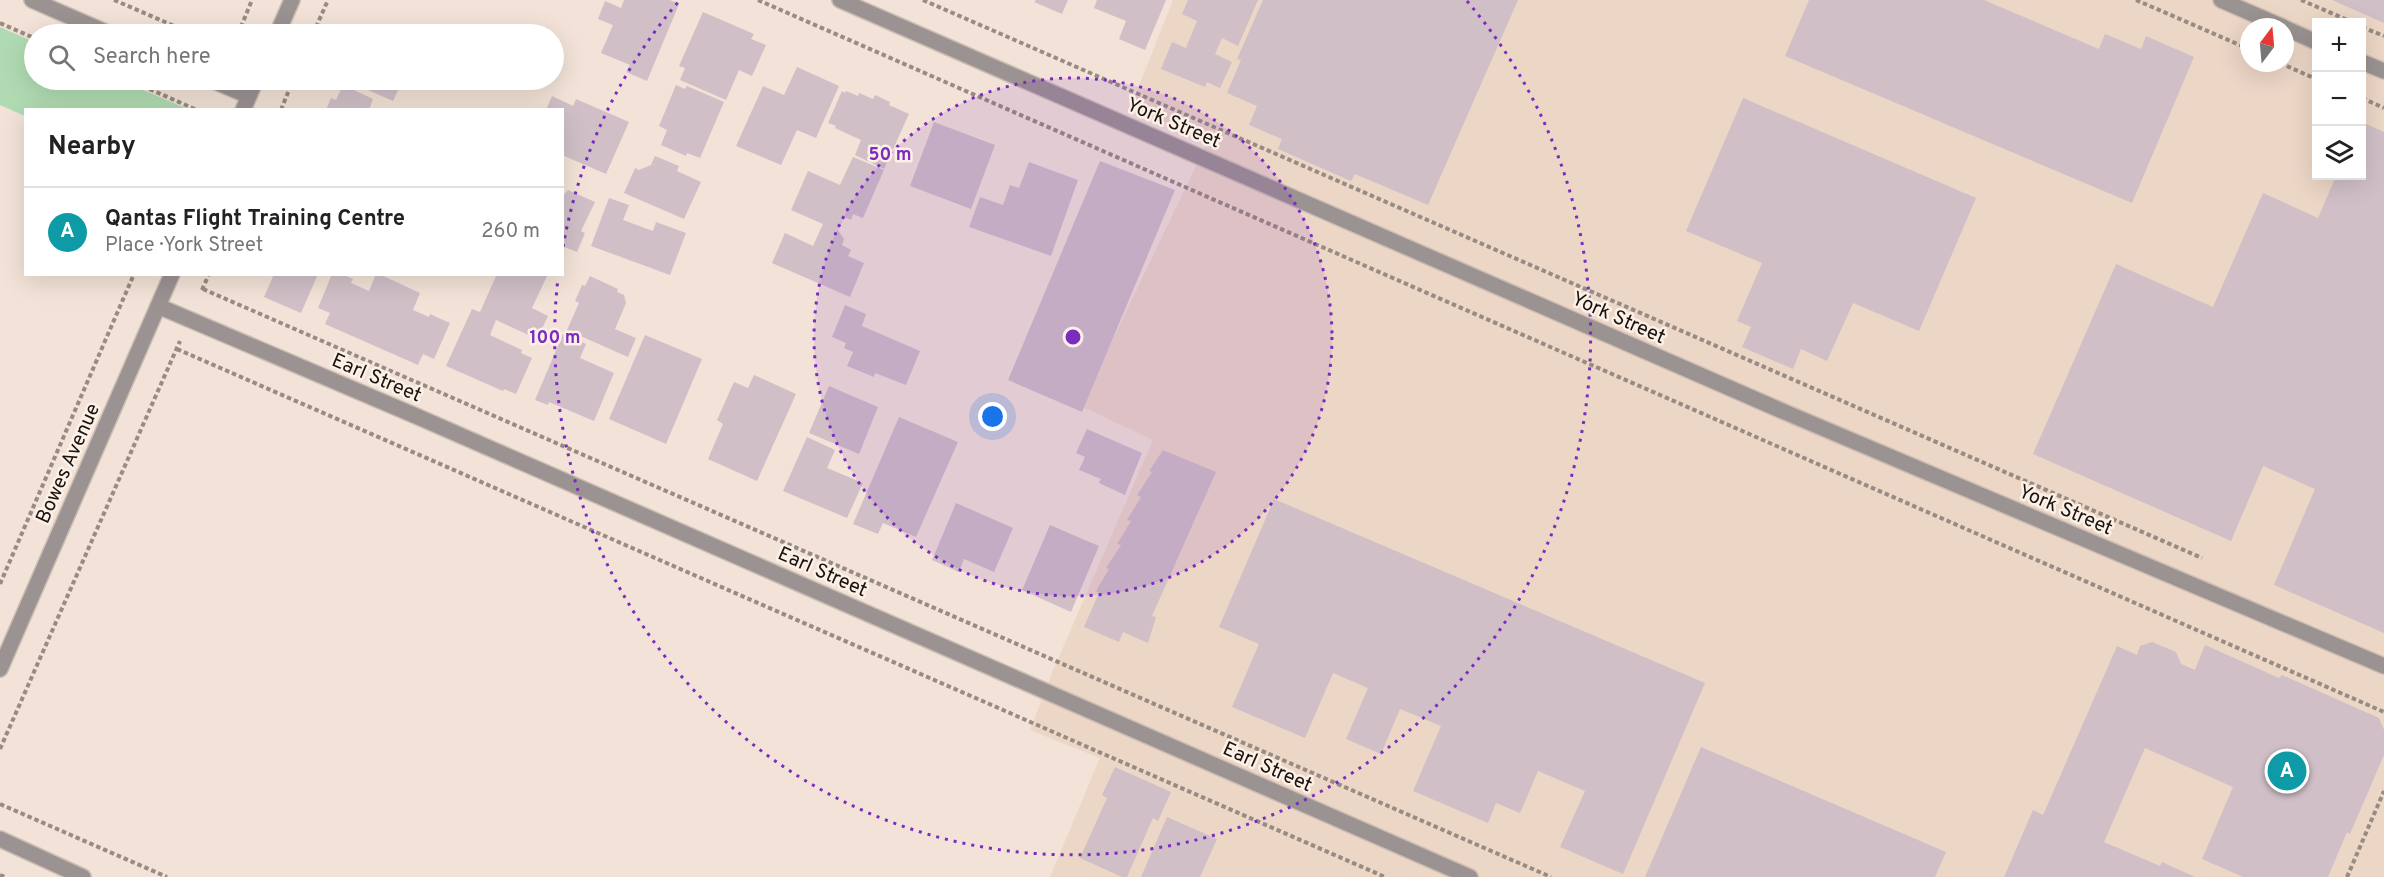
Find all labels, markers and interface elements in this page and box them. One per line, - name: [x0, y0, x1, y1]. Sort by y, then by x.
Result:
- north arrow: [2240, 18, 2294, 72]
- map controls: [2312, 18, 2366, 180]
- button: +: [2312, 18, 2366, 72]
- search box: [24, 24, 564, 90]
- icon: search: [45, 41, 78, 74]
- text: Search here: [93, 44, 211, 71]
- button: −: [2312, 72, 2366, 126]
- street label: York Street: [1122, 92, 1224, 155]
- button: layers: [2312, 126, 2366, 180]
- text: Nearby: [48, 131, 136, 164]
- text: 50 m: [868, 144, 912, 167]
- text: Qantas Flight Training Centre: [105, 206, 405, 233]
- text: A: [60, 219, 75, 245]
- text: 260 m: [481, 219, 540, 245]
- text: Place · York Street: [105, 233, 263, 259]
- street label: York Street: [1567, 287, 1669, 351]
- text: 100 m: [529, 327, 581, 350]
- centre of rings: [1063, 327, 1083, 347]
- street label: Earl Street: [327, 348, 425, 409]
- street label: Bowes Avenue: [31, 400, 107, 528]
- your location: [978, 402, 1007, 431]
- street label: York Street: [2014, 479, 2116, 542]
- street label: Earl Street: [773, 542, 871, 604]
- street label: Earl Street: [1218, 737, 1316, 799]
- pin: A: [2268, 748, 2306, 794]

